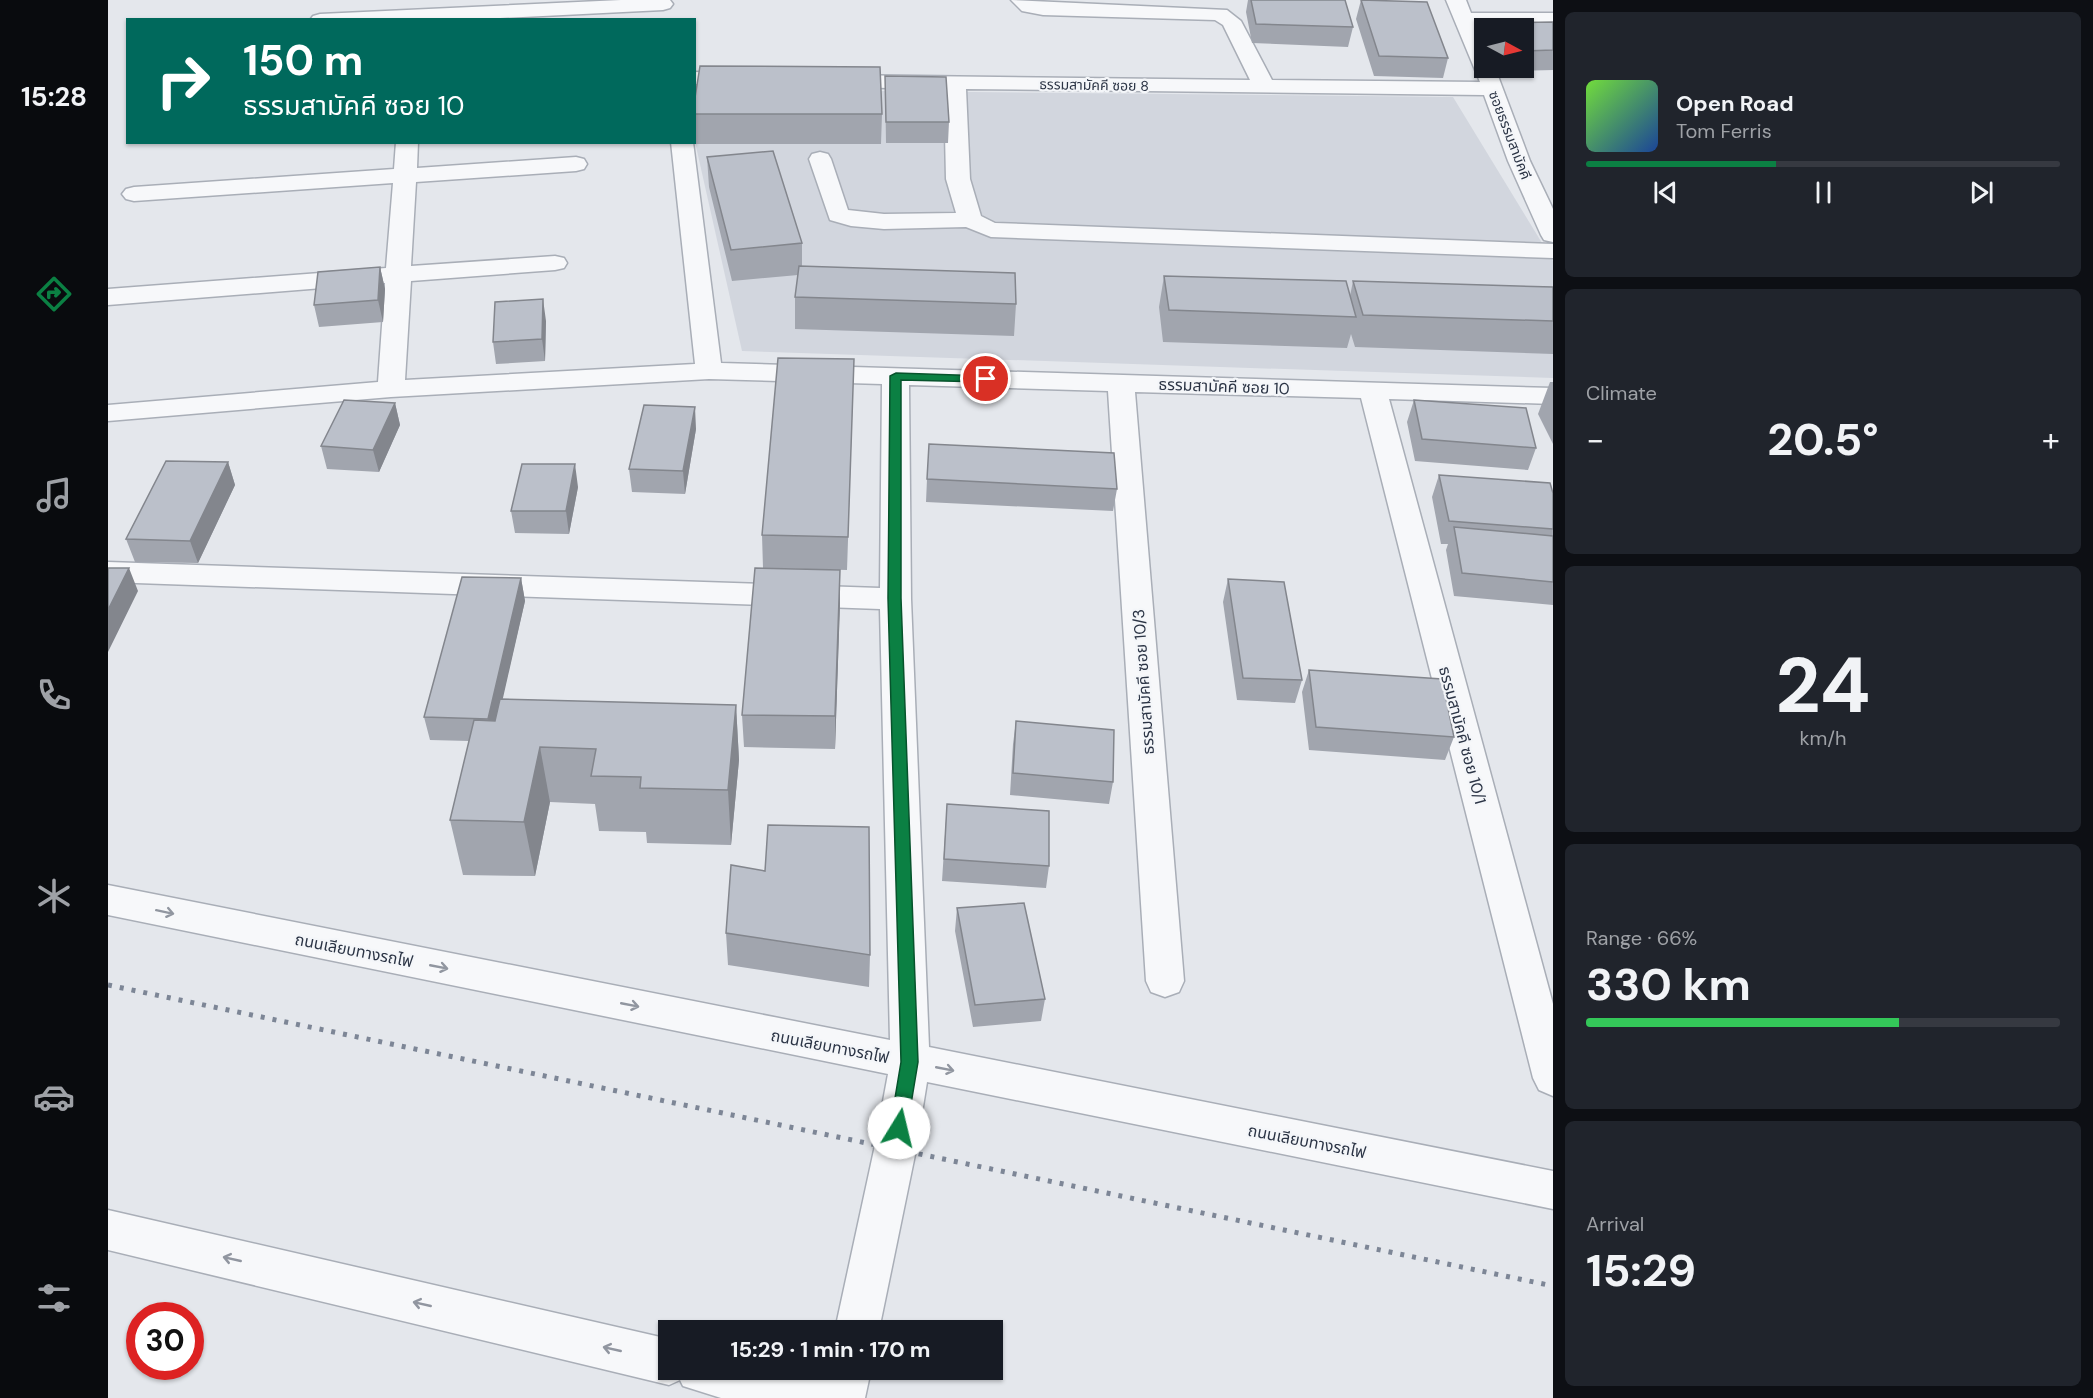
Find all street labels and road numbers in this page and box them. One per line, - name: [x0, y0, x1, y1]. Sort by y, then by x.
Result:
- street label: ธรรมสามัคคี ซอย 8: [1039, 75, 1149, 95]
- street label: ซอยธรรมสามัคคี: [1485, 88, 1535, 182]
- street label: ธรรมสามัคคี ซอย 10: [1158, 374, 1290, 399]
- street label: ธรรมสามัคคี ซอย 10/3: [1128, 609, 1159, 755]
- street label: ธรรมสามัคคี ซอย 10/1: [1434, 664, 1491, 806]
- street label: ถนนเลียบทางรถไฟ: [293, 929, 415, 972]
- street label: ถนนเลียบทางรถไฟ: [769, 1025, 891, 1068]
- street label: ถนนเลียบทางรถไฟ: [1246, 1120, 1368, 1163]

